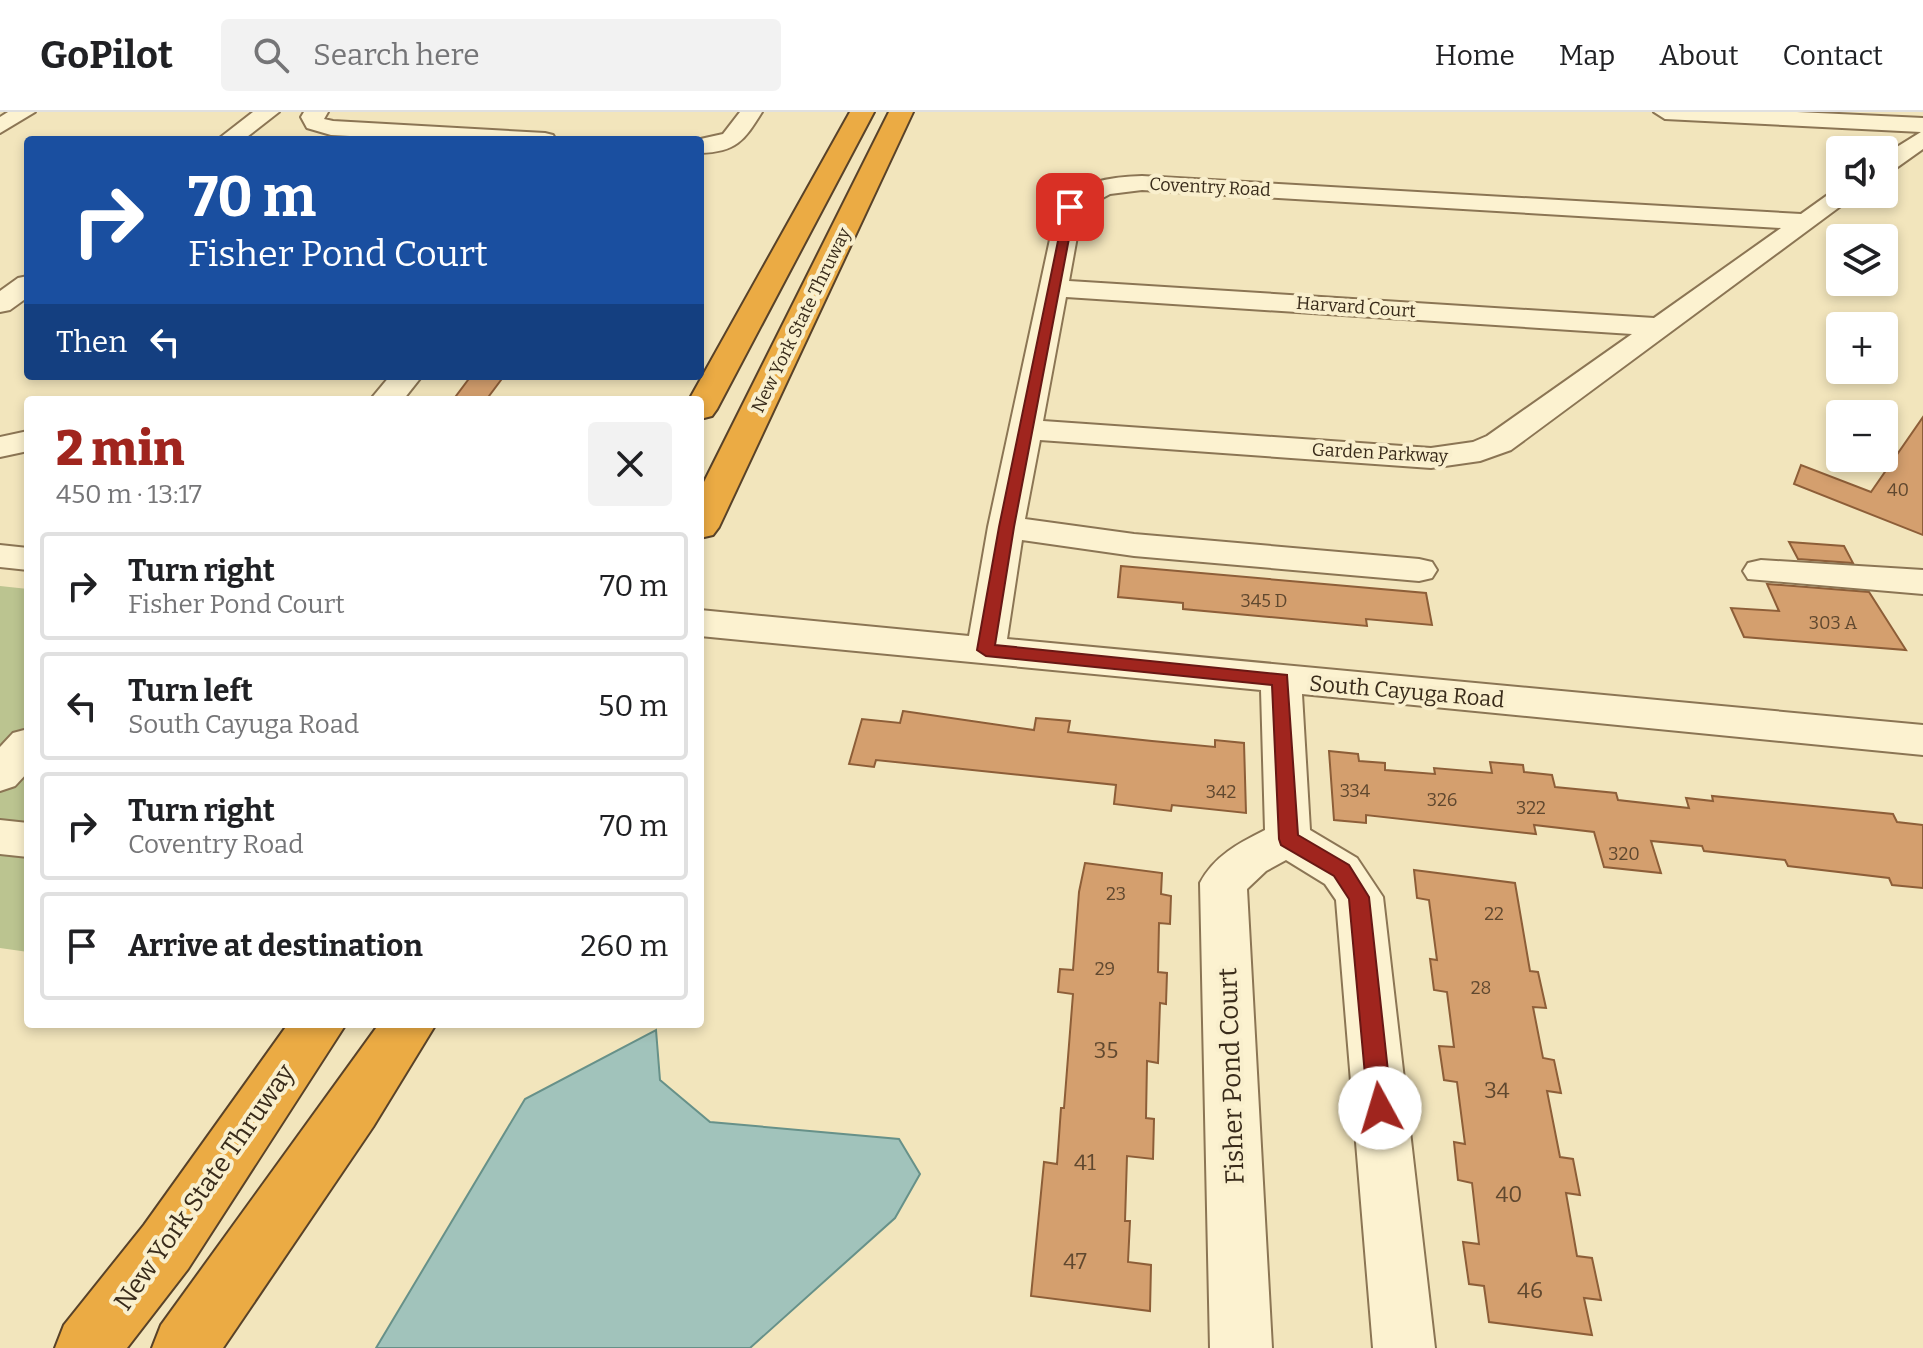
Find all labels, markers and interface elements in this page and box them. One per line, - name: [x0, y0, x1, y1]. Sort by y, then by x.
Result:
- search box: [221, 19, 781, 91]
- text: GoPilot: [40, 32, 173, 78]
- icon: search: [249, 33, 293, 77]
- text: Search here: [313, 37, 480, 73]
- text: Home: [1435, 39, 1515, 72]
- text: Map: [1559, 39, 1615, 72]
- text: About: [1659, 39, 1739, 72]
- text: Contact: [1783, 39, 1883, 72]
- map controls: [1826, 136, 1898, 472]
- button: sound: [1826, 136, 1898, 208]
- text: 70 m: [188, 164, 316, 231]
- icon: right: [56, 168, 160, 272]
- pin: [1036, 173, 1104, 241]
- street label: Coventry Road: [1149, 173, 1272, 201]
- icon: arrive: [1048, 185, 1092, 229]
- street label: New York State Thruway: [747, 223, 856, 416]
- button: layers: [1826, 224, 1898, 296]
- text: Fisher Pond Court: [188, 232, 488, 276]
- street label: Harvard Court: [1295, 292, 1417, 322]
- button: +: [1826, 312, 1898, 384]
- icon: left: [143, 320, 187, 364]
- text: Then: [56, 324, 127, 360]
- button: −: [1826, 400, 1898, 472]
- text: 2 min: [56, 420, 184, 478]
- button: close: [588, 422, 672, 506]
- street label: Garden Parkway: [1311, 438, 1449, 468]
- text: 450 m · 13:17: [56, 479, 202, 510]
- house number: 40: [1887, 479, 1909, 501]
- text: Turn right: [128, 553, 275, 589]
- icon: right: [60, 564, 104, 608]
- text: 70 m: [600, 568, 668, 604]
- text: Fisher Pond Court: [128, 589, 345, 620]
- house number: 345 D: [1241, 590, 1287, 612]
- house number: 303 A: [1809, 612, 1857, 634]
- street label: South Cayuga Road: [1308, 670, 1506, 713]
- text: Turn left: [128, 673, 253, 709]
- icon: left: [60, 684, 104, 728]
- text: 50 m: [598, 688, 668, 724]
- text: South Cayuga Road: [128, 709, 359, 740]
- house number: 334: [1340, 780, 1371, 802]
- house number: 342: [1206, 781, 1236, 803]
- house number: 326: [1427, 789, 1457, 811]
- text: Turn right: [128, 793, 275, 829]
- house number: 322: [1516, 797, 1546, 819]
- icon: right: [60, 804, 104, 848]
- text: 70 m: [600, 808, 668, 844]
- text: Coventry Road: [128, 829, 304, 860]
- house number: 320: [1608, 843, 1640, 865]
- house number: 23: [1106, 883, 1126, 905]
- house number: 22: [1484, 903, 1504, 925]
- icon: arrive: [60, 924, 104, 968]
- text: Arrive at destination: [128, 928, 423, 964]
- text: 260 m: [580, 928, 668, 964]
- house number: 29: [1095, 958, 1115, 980]
- street label: Fisher Pond Court: [1212, 967, 1251, 1185]
- house number: 28: [1471, 977, 1491, 999]
- house number: 35: [1094, 1037, 1118, 1064]
- street label: New York State Thruway: [108, 1058, 301, 1316]
- position arrow: [1338, 1066, 1422, 1150]
- house number: 34: [1484, 1077, 1510, 1104]
- house number: 41: [1074, 1149, 1096, 1176]
- house number: 40: [1496, 1181, 1522, 1208]
- house number: 47: [1063, 1248, 1087, 1275]
- house number: 46: [1517, 1277, 1543, 1304]

